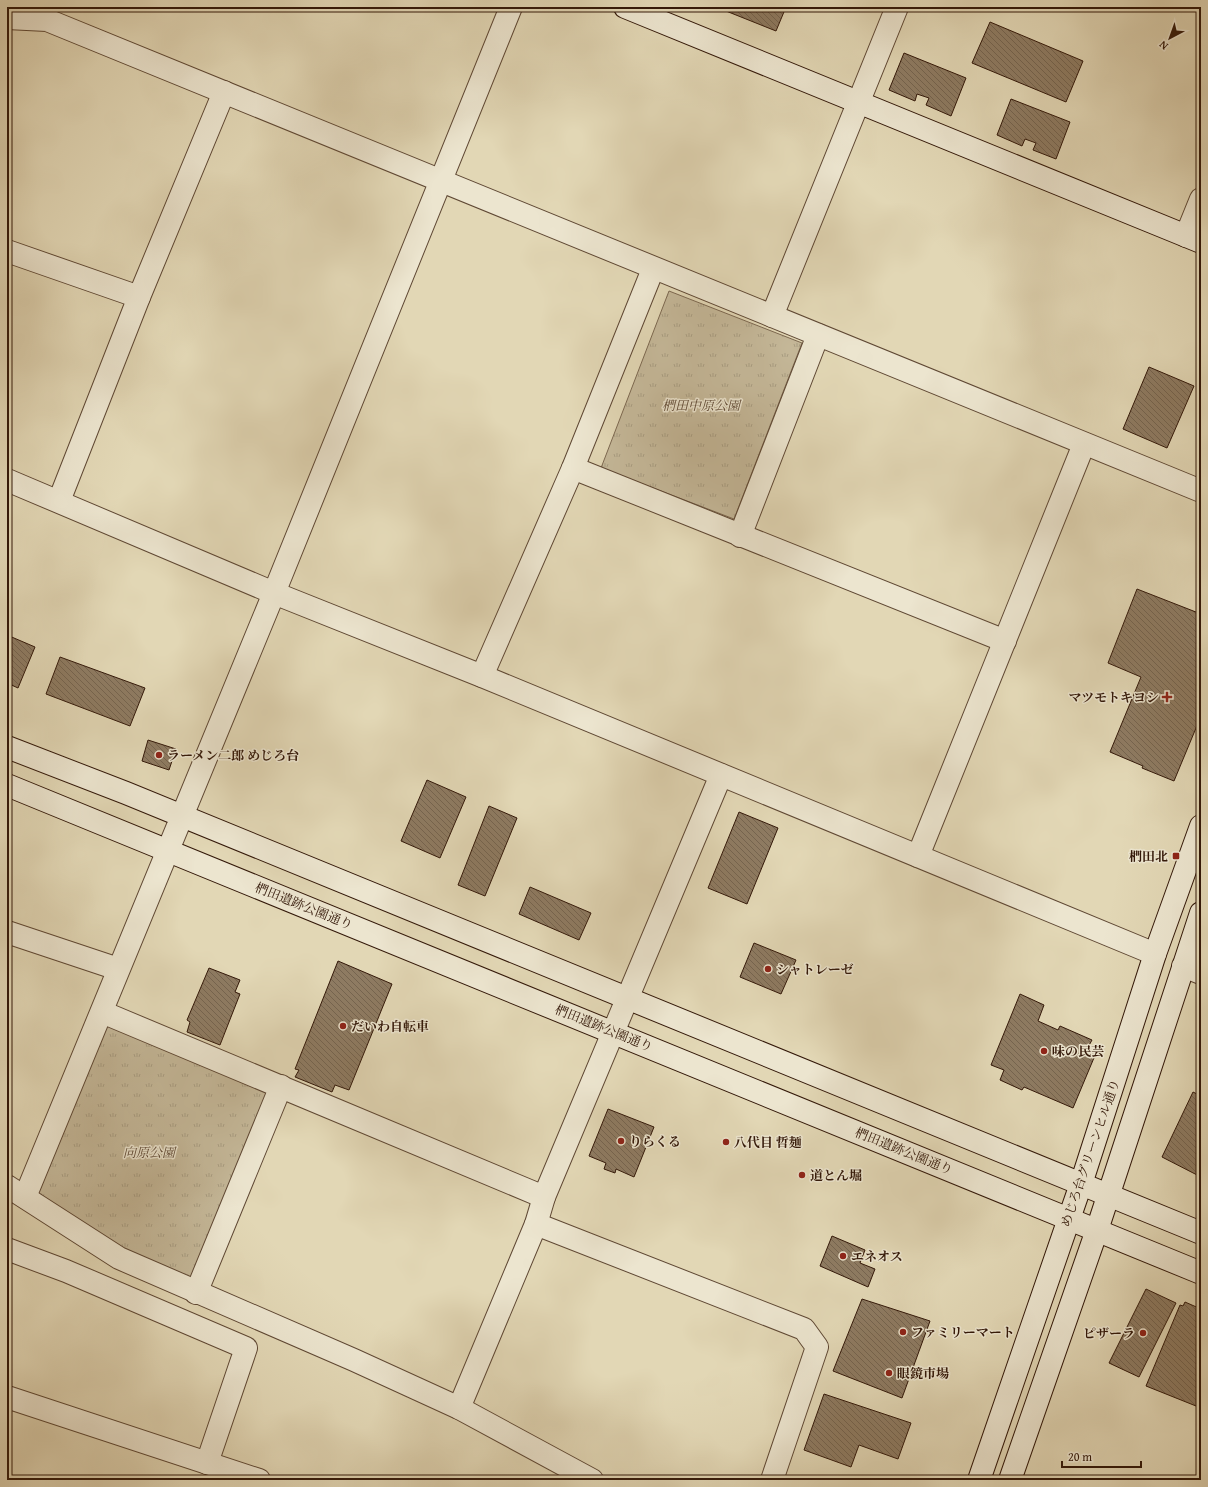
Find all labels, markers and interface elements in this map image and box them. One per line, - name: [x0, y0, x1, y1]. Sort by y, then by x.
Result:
- north arrow: [1150, 18, 1190, 58]
- text: N: [1155, 37, 1171, 54]
- park label: 椚田中原公園: [662, 396, 742, 415]
- place label: マツモトキヨシ: [1068, 688, 1159, 707]
- marker: マツモトキヨシ: [1162, 692, 1172, 702]
- place label: ラーメン二郎 めじろ台: [167, 746, 299, 765]
- marker: ラーメン二郎 めじろ台: [154, 750, 164, 760]
- place label: 椚田北: [1129, 847, 1168, 866]
- marker: 椚田北: [1171, 851, 1181, 861]
- street label: 椚田遺跡公園通り: [252, 878, 356, 934]
- place label: シャトレーゼ: [776, 960, 853, 979]
- marker: シャトレーゼ: [763, 964, 773, 974]
- street label: 椚田遺跡公園通り: [552, 1000, 656, 1056]
- place label: だいわ自転車: [351, 1017, 429, 1036]
- marker: だいわ自転車: [338, 1021, 348, 1031]
- place label: 味の民芸: [1052, 1042, 1104, 1061]
- marker: 味の民芸: [1039, 1046, 1049, 1056]
- street label: めじろ台グリーンヒル通り: [1056, 1076, 1124, 1230]
- street label: 椚田遺跡公園通り: [852, 1123, 956, 1179]
- place label: りらくる: [629, 1132, 681, 1151]
- place label: 八代目 哲麺: [734, 1133, 802, 1152]
- marker: りらくる: [616, 1136, 626, 1146]
- marker: 八代目 哲麺: [721, 1137, 731, 1147]
- park label: 向原公園: [123, 1143, 177, 1162]
- place label: 道とん堀: [810, 1166, 862, 1185]
- marker: 道とん堀: [797, 1170, 807, 1180]
- place label: エネオス: [851, 1247, 903, 1266]
- marker: エネオス: [838, 1251, 848, 1261]
- place label: ファミリーマート: [911, 1323, 1015, 1342]
- place label: ピザーラ: [1083, 1324, 1135, 1343]
- marker: ファミリーマート: [898, 1327, 908, 1337]
- marker: ピザーラ: [1138, 1328, 1148, 1338]
- place label: 眼鏡市場: [897, 1364, 949, 1383]
- marker: 眼鏡市場: [884, 1368, 894, 1378]
- scale bar: [1062, 1443, 1141, 1469]
- text: 20 m: [1068, 1448, 1092, 1465]

